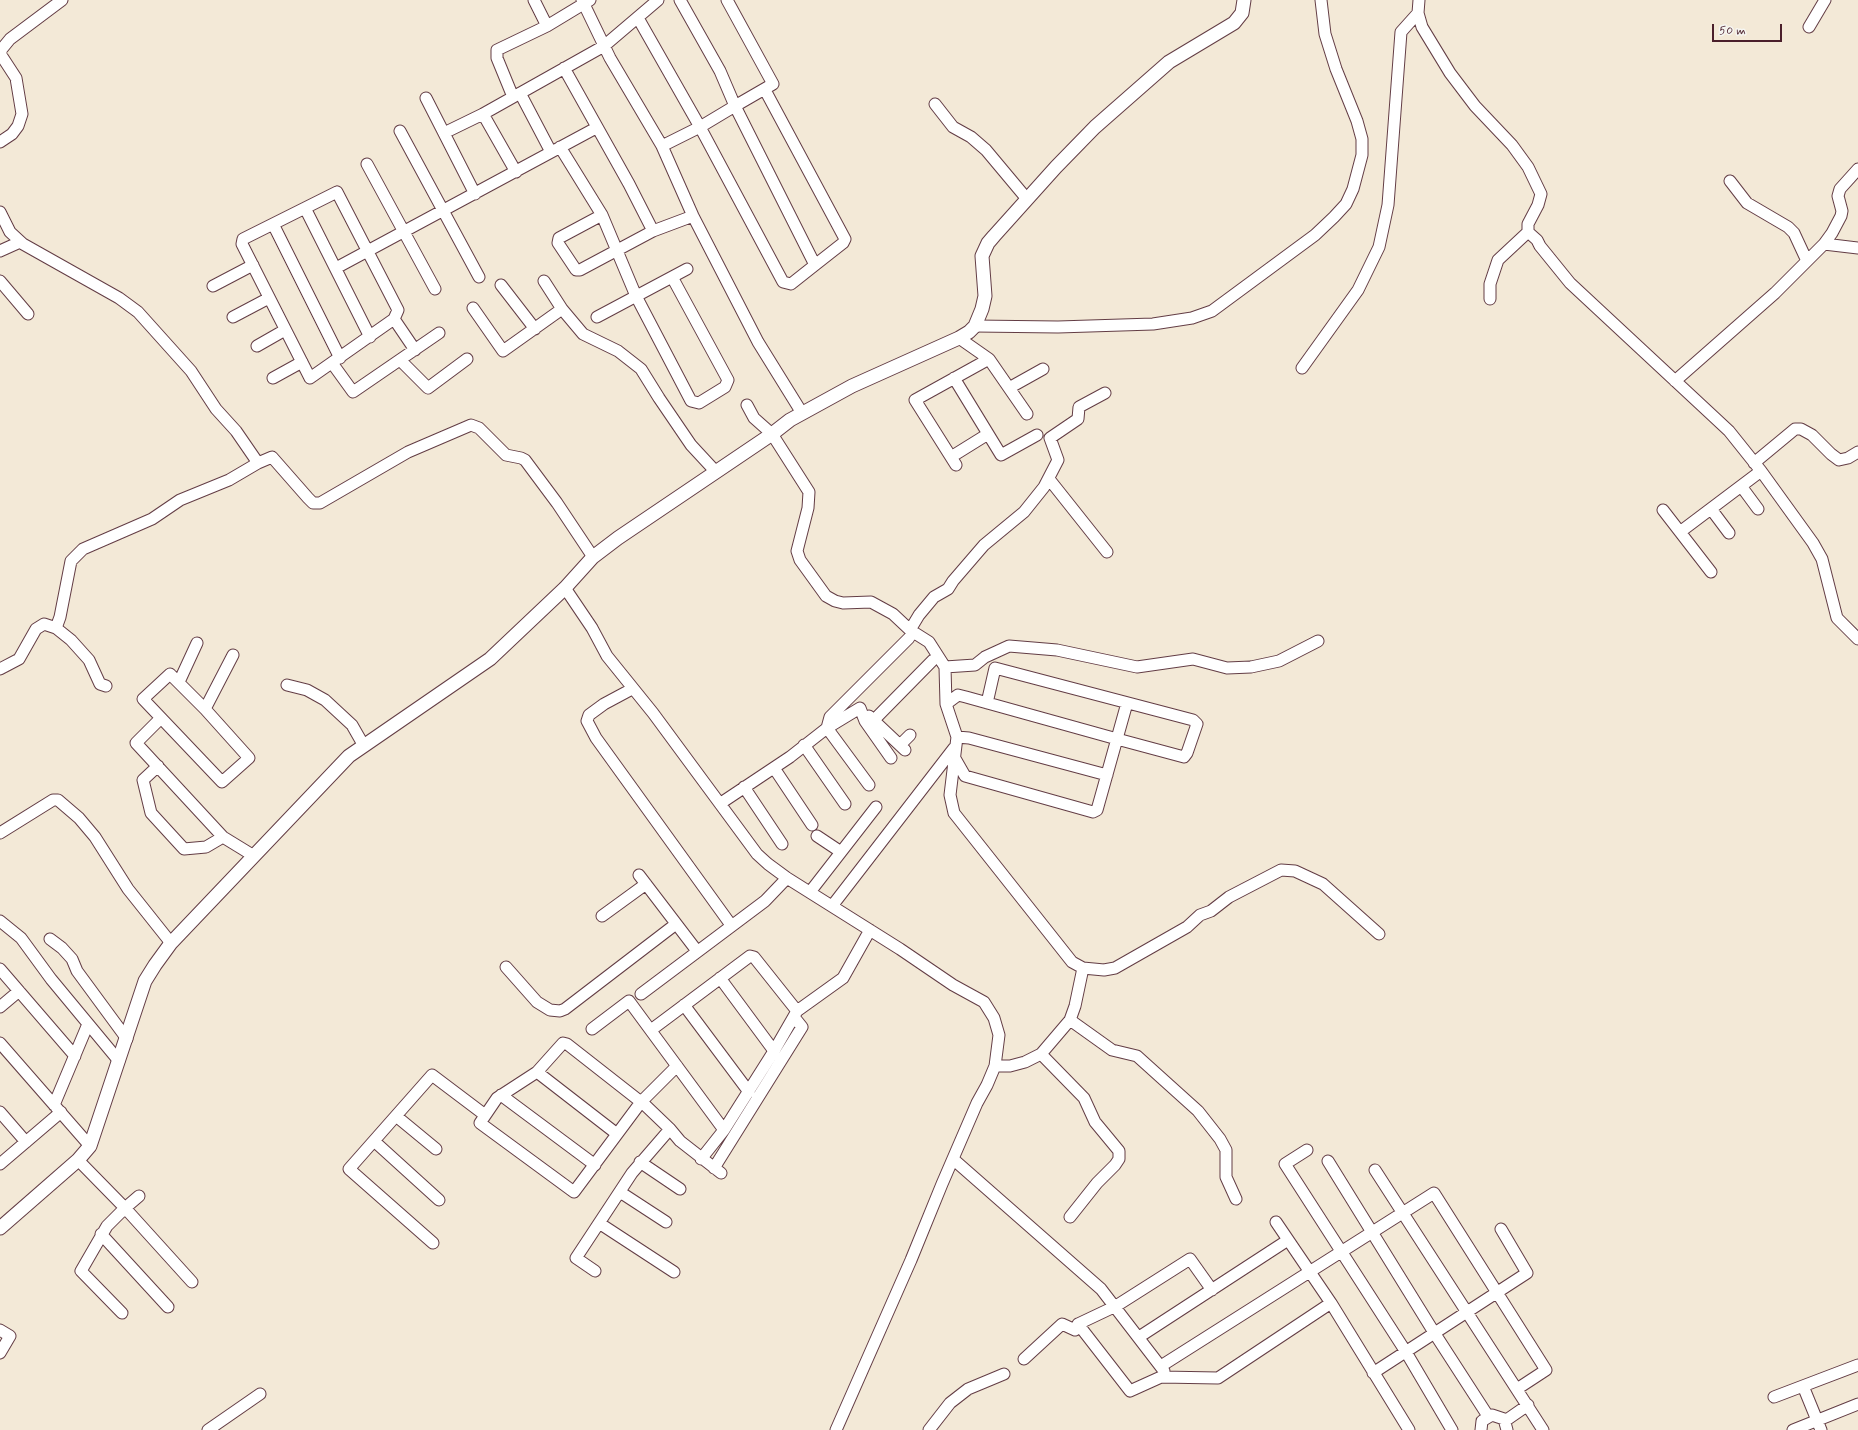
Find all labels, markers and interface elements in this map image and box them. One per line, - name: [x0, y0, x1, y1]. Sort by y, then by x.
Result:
- scale bar: [1714, 16, 1784, 42]
- text: 50 m: [1719, 23, 1746, 39]

